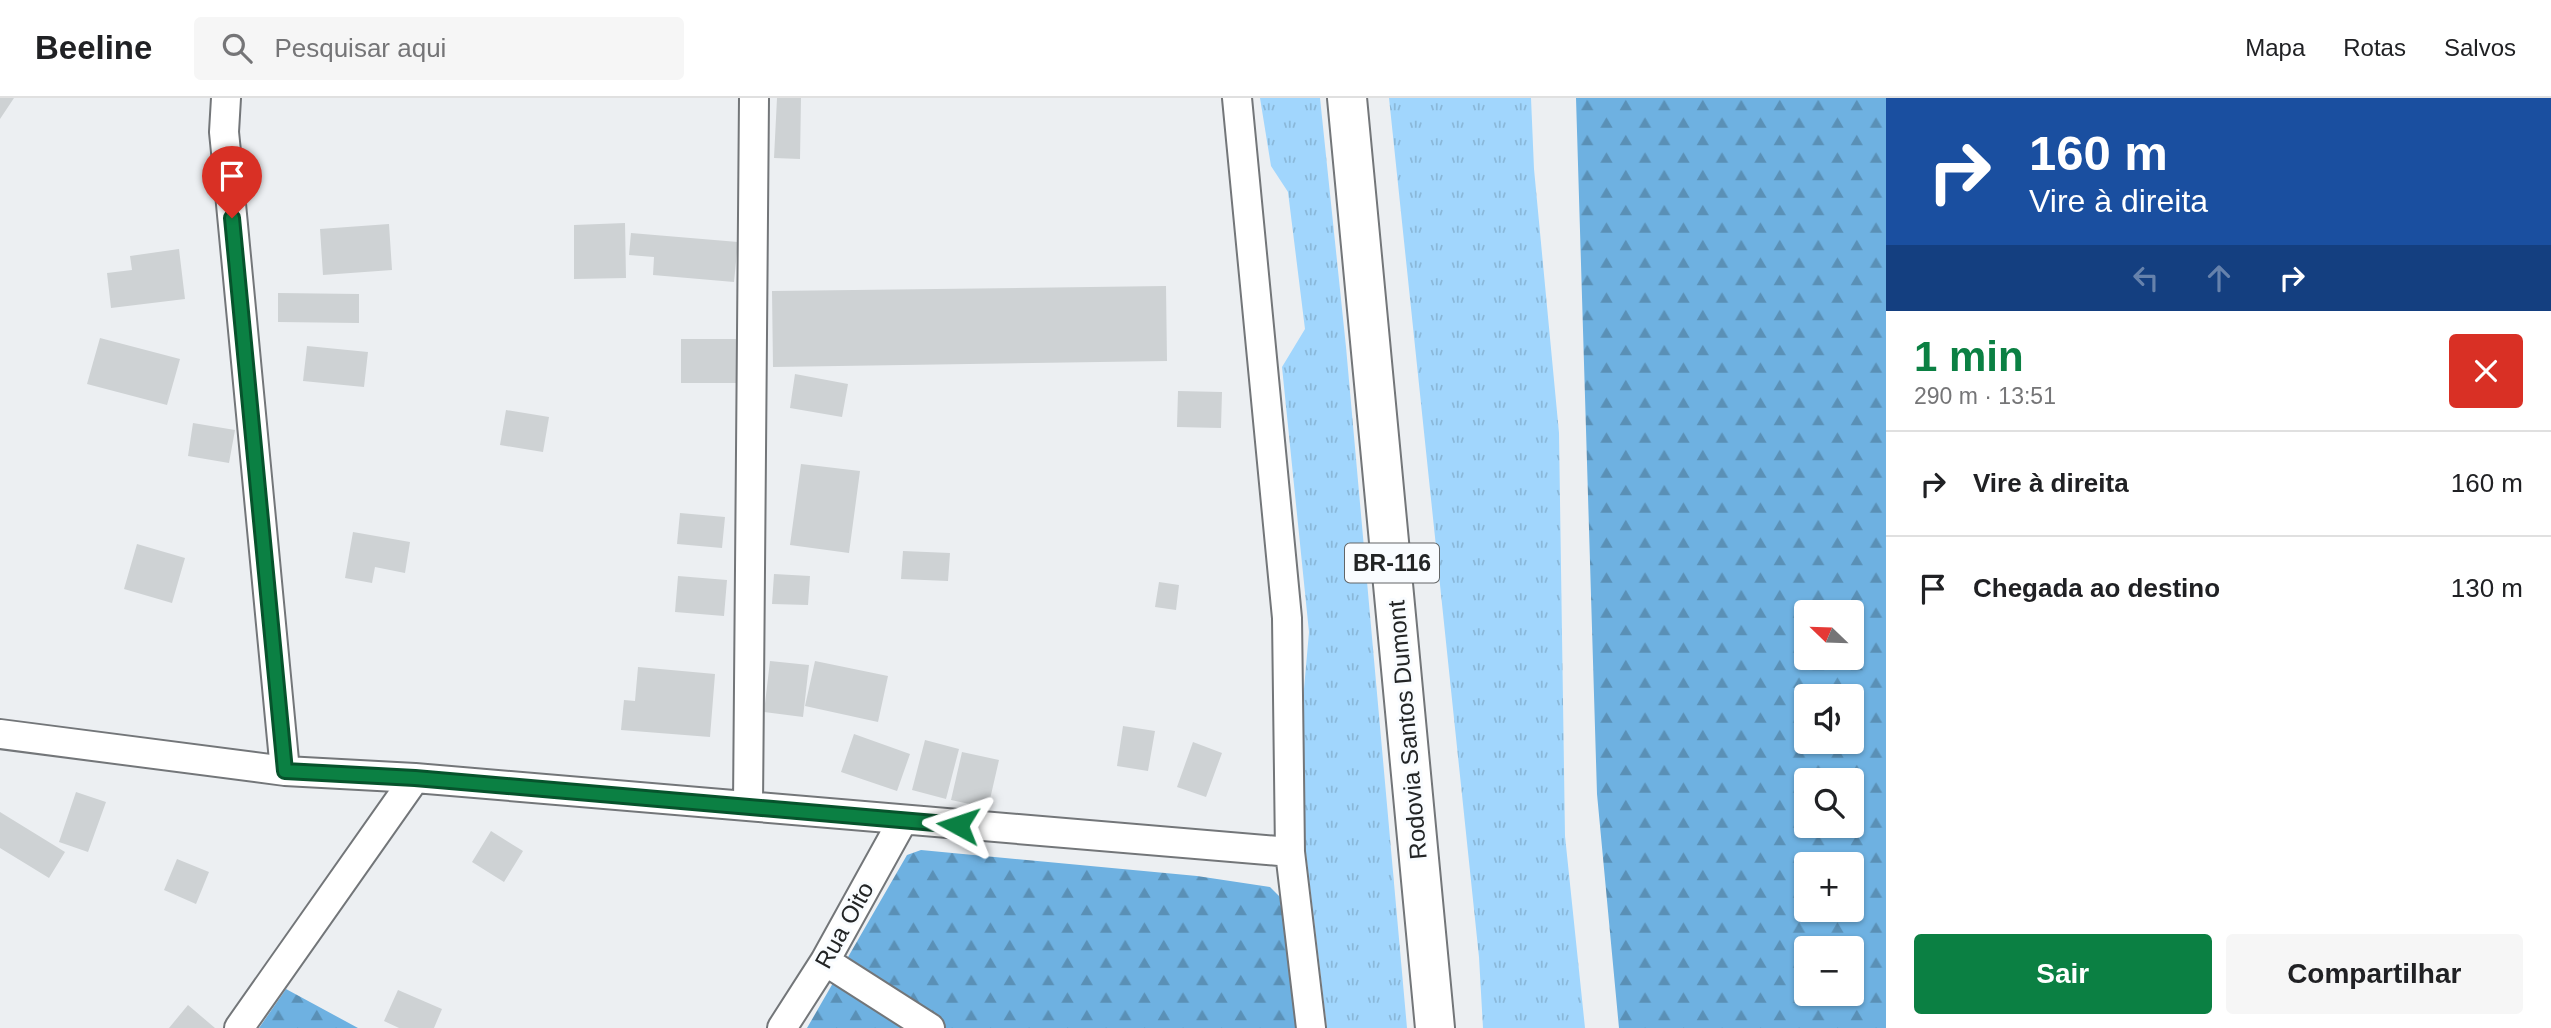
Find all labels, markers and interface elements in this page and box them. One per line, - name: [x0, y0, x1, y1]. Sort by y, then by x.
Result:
- search box: [194, 17, 684, 80]
- text: Beeline: [35, 29, 152, 66]
- icon: search: [218, 29, 256, 67]
- text: Pesquisar aqui: [274, 33, 446, 63]
- text: Mapa: [2245, 34, 2305, 61]
- text: Rotas: [2343, 34, 2406, 61]
- text: Salvos: [2444, 34, 2516, 61]
- icon: right: [1914, 126, 2005, 217]
- text: 160 m: [2029, 126, 2168, 180]
- pin: [202, 146, 262, 218]
- icon: arrive: [213, 157, 251, 195]
- text: Vire à direita: [2029, 183, 2208, 219]
- icon: left: [2127, 259, 2165, 297]
- icon: ahead: [2200, 259, 2238, 297]
- icon: right: [2273, 259, 2311, 297]
- text: 1 min: [1914, 333, 2024, 380]
- button: close: [2449, 334, 2523, 408]
- text: 290 m · 13:51: [1914, 383, 2056, 409]
- icon: right: [1914, 465, 1952, 503]
- text: Vire à direita: [1973, 468, 2129, 498]
- text: 160 m: [2451, 468, 2523, 498]
- road number: BR-116: [1345, 544, 1439, 583]
- icon: arrive: [1914, 570, 1952, 608]
- text: Chegada ao destino: [1973, 573, 2220, 603]
- text: 130 m: [2451, 573, 2523, 603]
- street label: Rodovia Santos Dumont: [1382, 599, 1432, 861]
- north arrow: [1794, 600, 1864, 670]
- map controls: [1794, 600, 1864, 1006]
- button: sound: [1794, 684, 1864, 754]
- button: search: [1794, 768, 1864, 838]
- position arrow: [921, 788, 995, 862]
- button: +: [1794, 852, 1864, 922]
- street label: Rua Oito: [809, 877, 879, 973]
- button: Sair: [1914, 934, 2212, 1014]
- button: Compartilhar: [2226, 934, 2523, 1014]
- button: −: [1794, 936, 1864, 1006]

